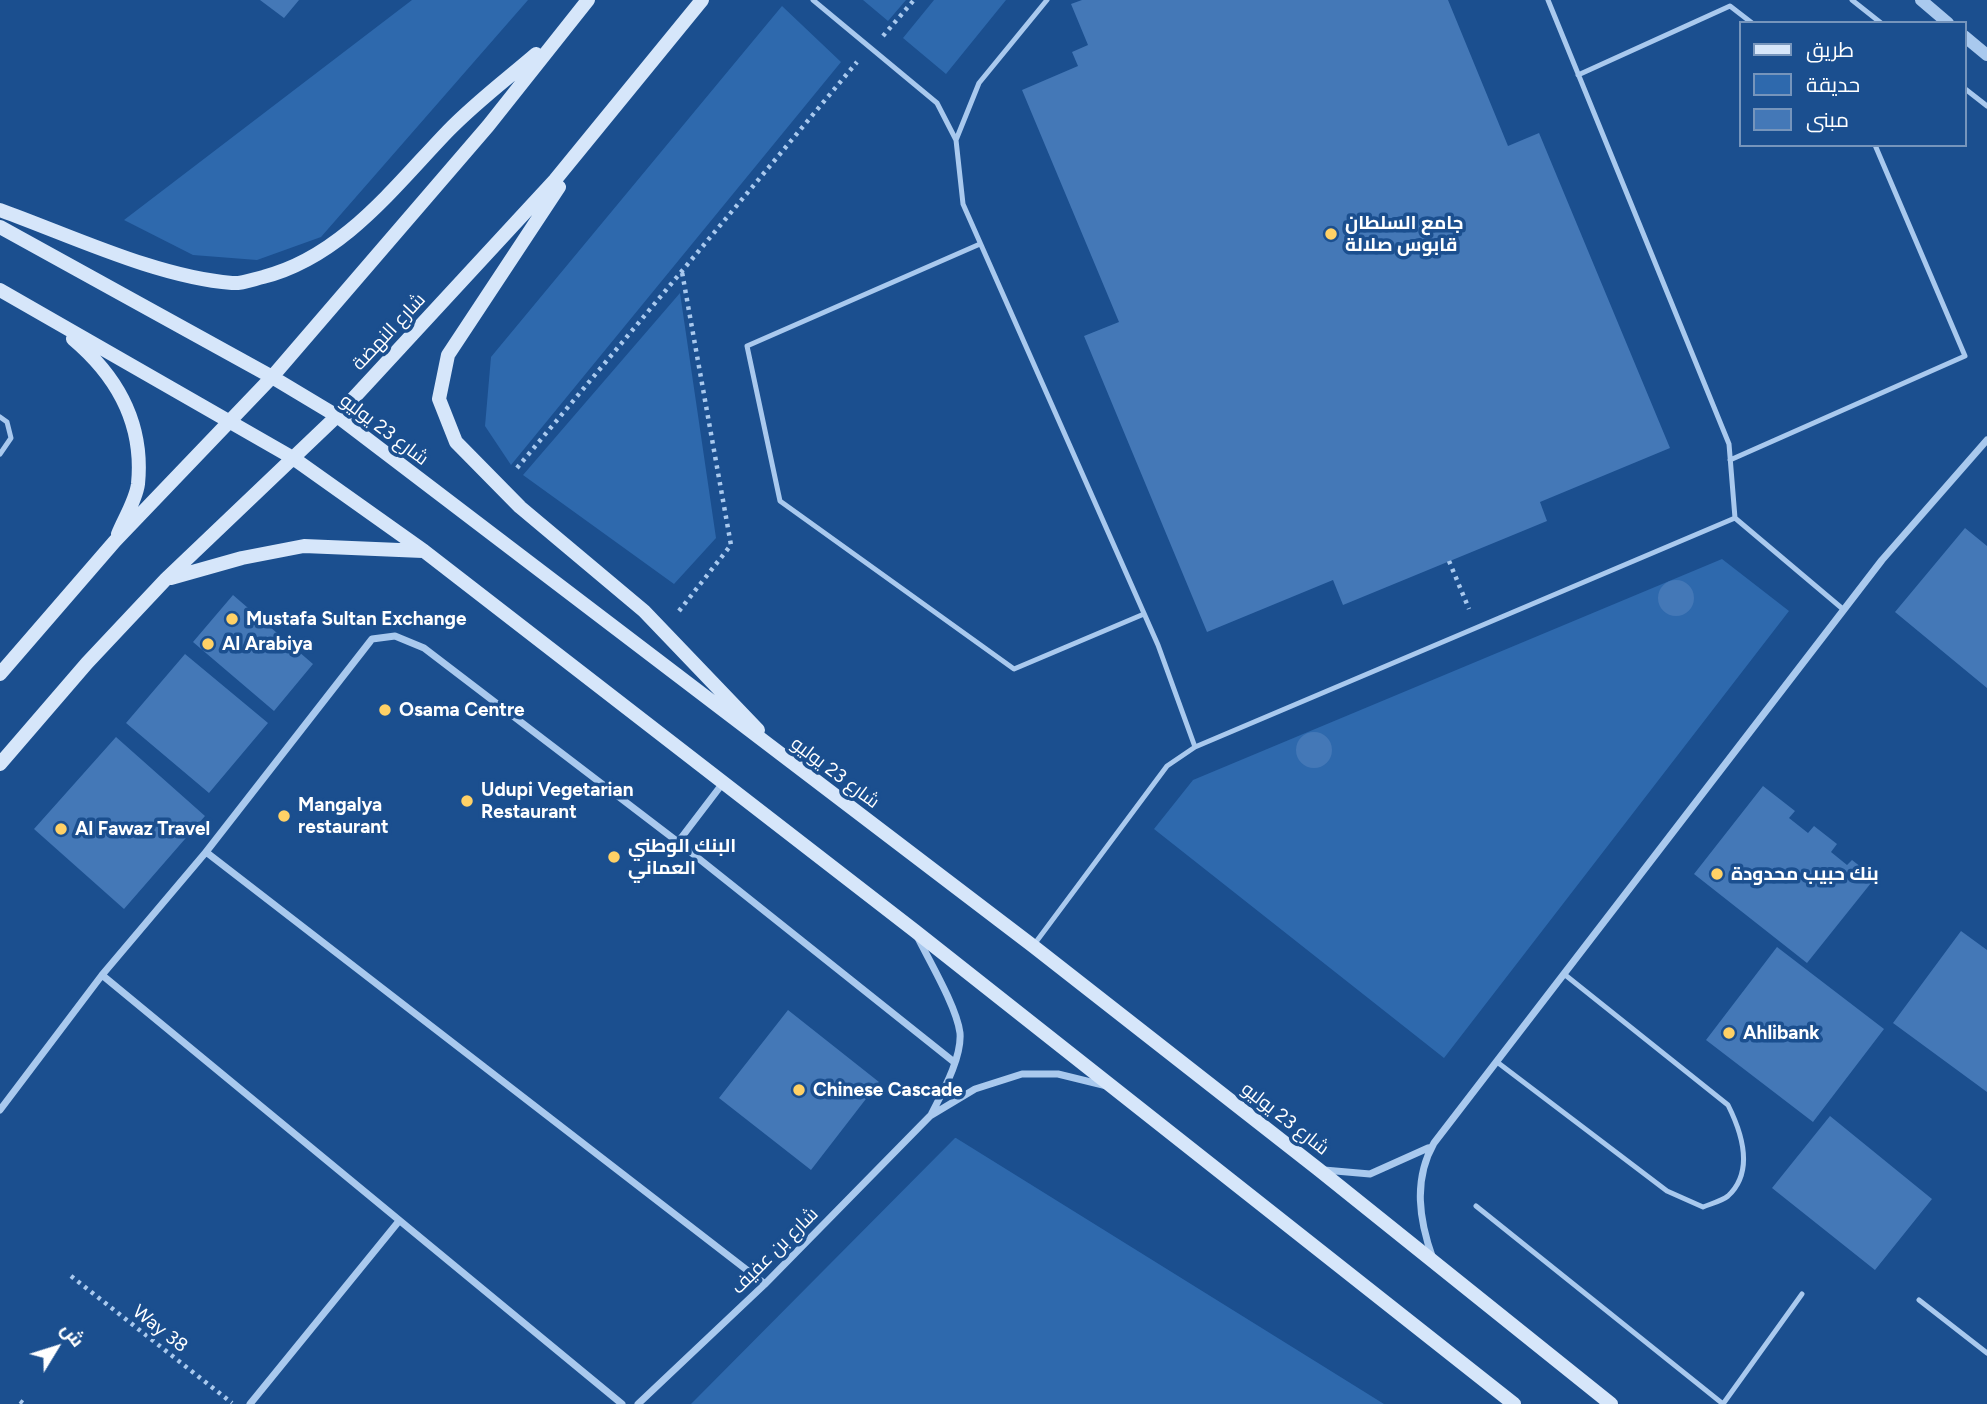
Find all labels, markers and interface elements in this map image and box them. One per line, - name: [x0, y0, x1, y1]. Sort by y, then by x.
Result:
- legend: [1738, 21, 1966, 147]
- text: طريق: [1806, 37, 1854, 62]
- text: حديقة: [1806, 72, 1860, 97]
- text: مبنى: [1806, 107, 1849, 132]
- place label: جامع السلطان قابوس صلالة: [1345, 212, 1464, 256]
- marker: جامع السلطان قابوس صلالة: [1323, 226, 1339, 242]
- street label: شارع النهضة: [348, 289, 430, 375]
- street label: شارع 23 يوليو: [335, 389, 433, 471]
- place label: Mustafa Sultan Exchange: [246, 608, 466, 630]
- marker: Mustafa Sultan Exchange: [224, 611, 240, 627]
- place label: Al Arabiya: [222, 633, 313, 655]
- marker: Al Arabiya: [200, 636, 216, 652]
- place label: Osama Centre: [399, 699, 525, 721]
- marker: Osama Centre: [377, 702, 393, 718]
- street label: شارع 23 يوليو: [786, 732, 884, 814]
- place label: Udupi Vegetarian Restaurant: [481, 779, 634, 823]
- marker: Udupi Vegetarian Restaurant: [459, 793, 475, 809]
- place label: Mangalya restaurant: [298, 794, 389, 838]
- marker: Mangalya restaurant: [276, 808, 292, 824]
- place label: Al Fawaz Travel: [75, 818, 210, 840]
- marker: Al Fawaz Travel: [53, 821, 69, 837]
- place label: البنك الوطني العماني: [628, 835, 736, 879]
- marker: البنك الوطني العماني: [606, 849, 622, 865]
- place label: بنك حبيب محدودة: [1731, 863, 1879, 885]
- marker: بنك حبيب محدودة: [1709, 866, 1725, 882]
- place label: Ahlibank: [1743, 1022, 1820, 1044]
- marker: Ahlibank: [1721, 1025, 1737, 1041]
- street label: شارع 23 يوليو: [1237, 1078, 1333, 1160]
- place label: Chinese Cascade: [813, 1079, 963, 1101]
- marker: Chinese Cascade: [791, 1082, 807, 1098]
- street label: شارع بن عفيف: [727, 1203, 823, 1299]
- street label: Way 38: [128, 1300, 192, 1358]
- north arrow: [21, 1313, 91, 1383]
- text: ش: [56, 1318, 90, 1351]

